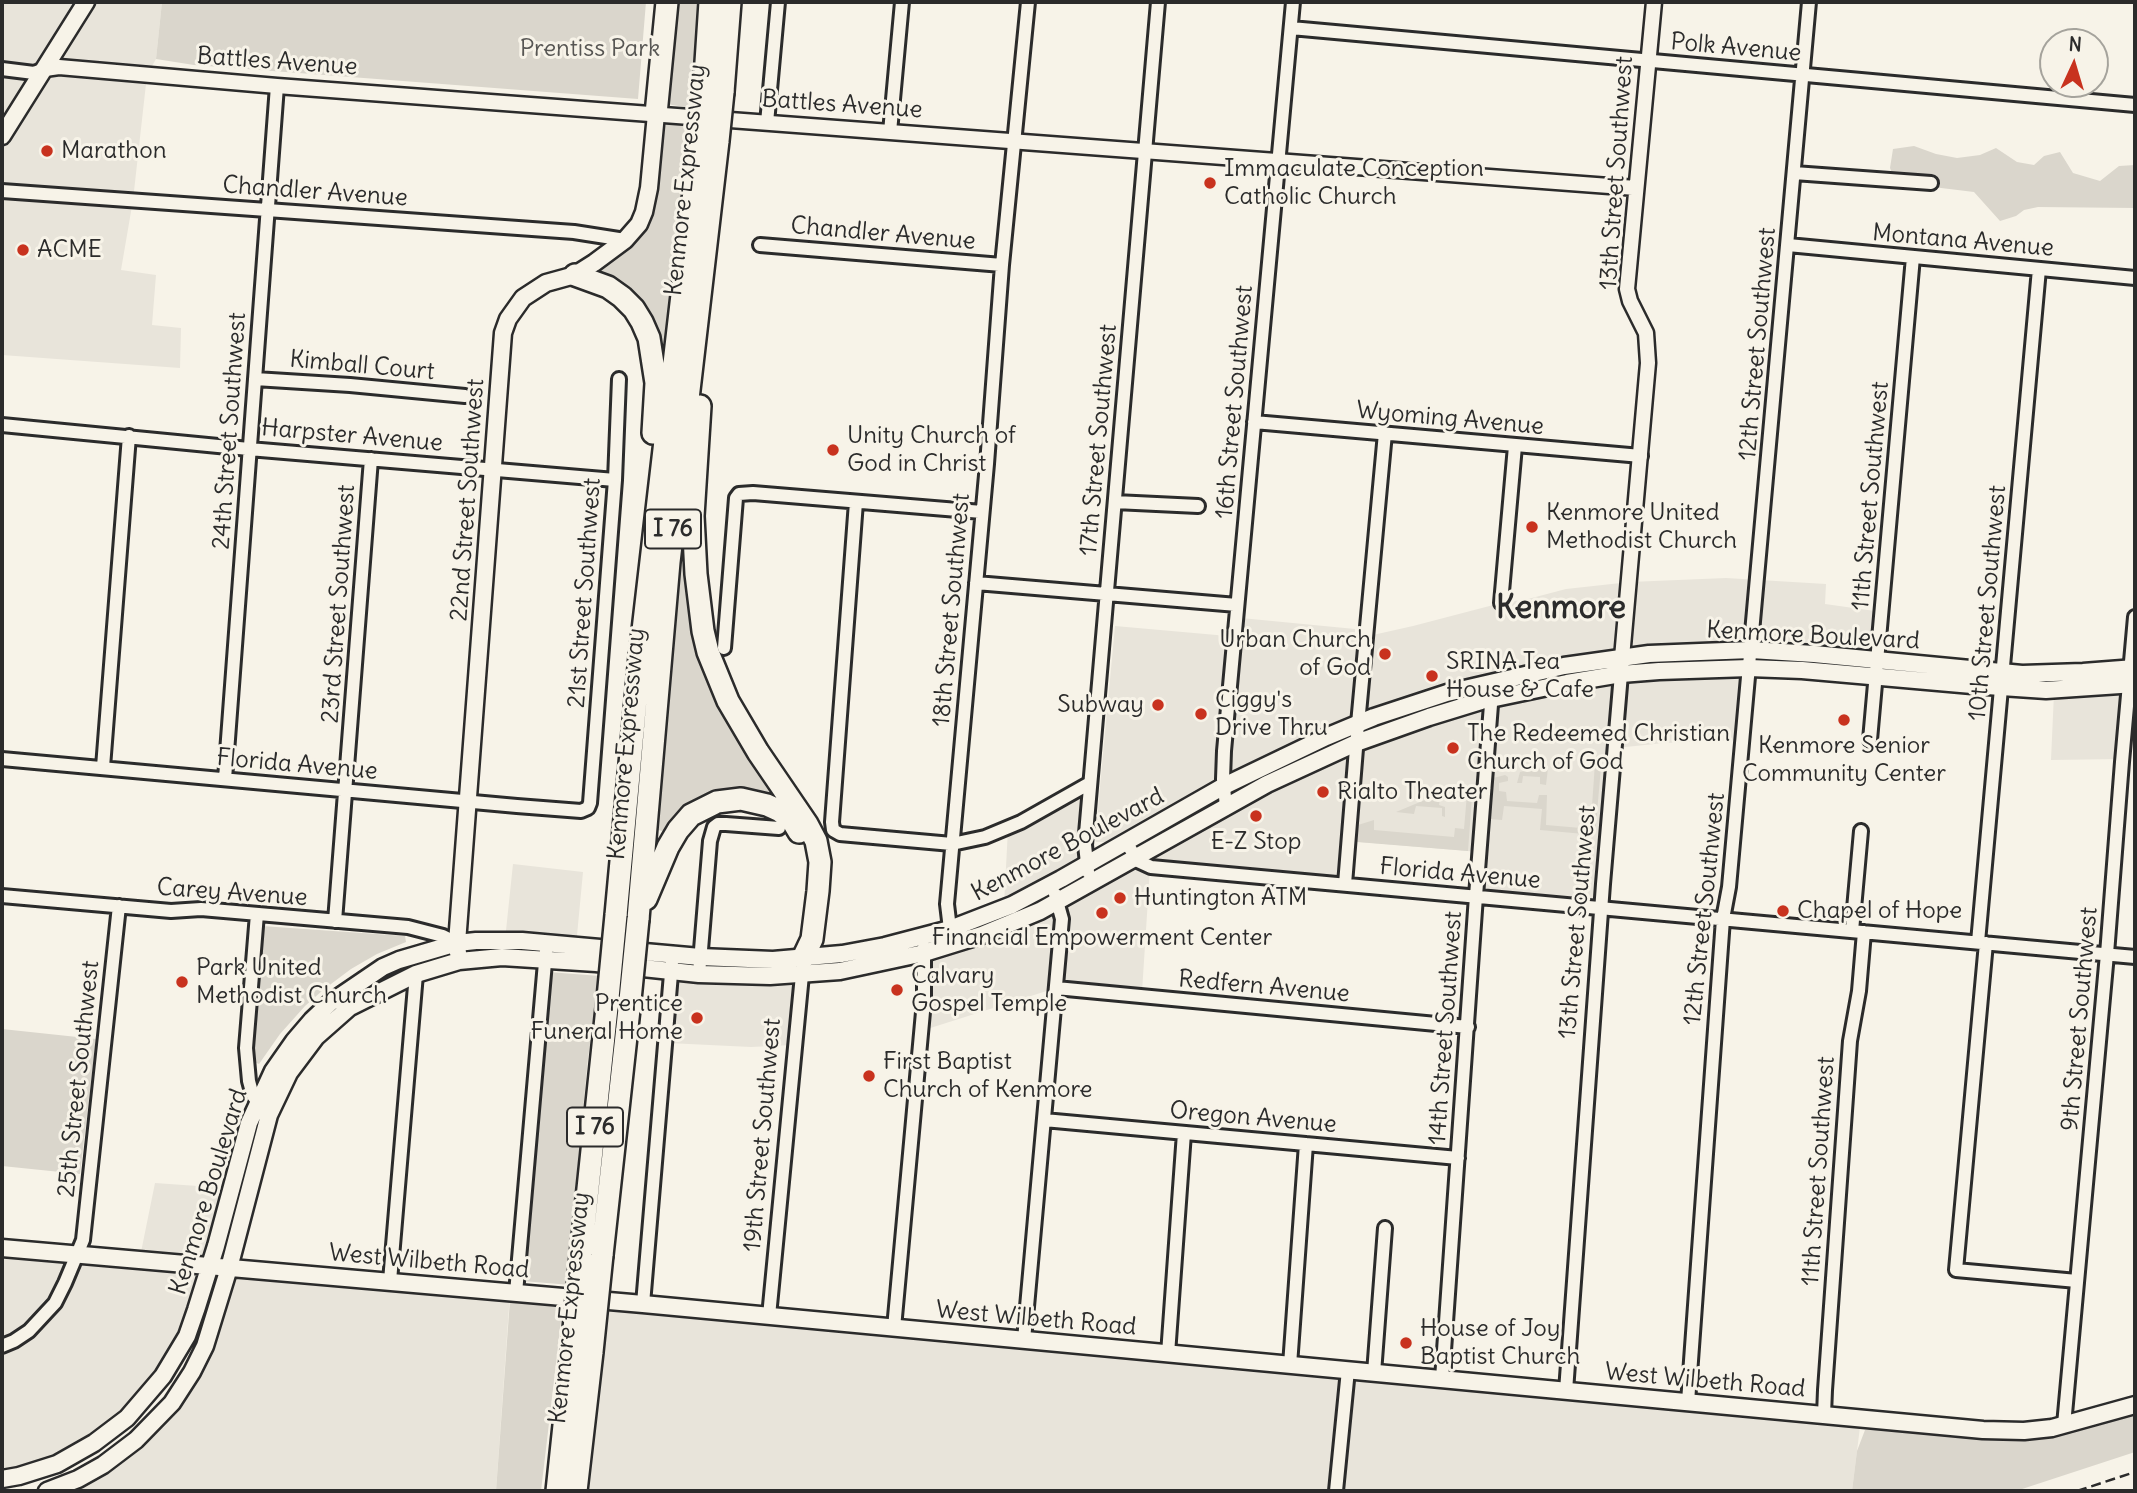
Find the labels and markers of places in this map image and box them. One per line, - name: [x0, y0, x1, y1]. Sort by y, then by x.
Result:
- place label: Marathon: [61, 137, 167, 165]
- marker: Marathon: [39, 143, 55, 159]
- place label: Immaculate Conception Catholic Church: [1224, 155, 1484, 211]
- marker: Immaculate Conception Catholic Church: [1202, 175, 1218, 191]
- place label: ACME: [37, 236, 102, 264]
- marker: ACME: [15, 242, 31, 258]
- place label: Unity Church of God in Christ: [847, 422, 1016, 478]
- marker: Unity Church of God in Christ: [825, 442, 841, 458]
- place label: Kenmore United Methodist Church: [1546, 499, 1737, 555]
- marker: Kenmore United Methodist Church: [1524, 519, 1540, 535]
- place label: Urban Church of God: [1219, 626, 1371, 682]
- marker: Urban Church of God: [1377, 646, 1393, 662]
- place label: SRINA Tea House & Cafe: [1446, 648, 1594, 704]
- marker: SRINA Tea House & Cafe: [1424, 668, 1440, 684]
- place label: Ciggy's Drive Thru: [1215, 686, 1328, 742]
- place label: Subway: [1057, 691, 1144, 719]
- marker: Subway: [1150, 697, 1166, 713]
- marker: Ciggy's Drive Thru: [1193, 706, 1209, 722]
- marker: Kenmore Senior Community Center: [1836, 712, 1852, 728]
- place label: The Redeemed Christian Church of God: [1467, 720, 1730, 776]
- place label: Kenmore Senior Community Center: [1742, 732, 1946, 788]
- marker: The Redeemed Christian Church of God: [1445, 740, 1461, 756]
- place label: Rialto Theater: [1337, 778, 1488, 806]
- marker: Rialto Theater: [1315, 784, 1331, 800]
- marker: E-Z Stop: [1248, 808, 1264, 824]
- place label: E-Z Stop: [1211, 828, 1301, 856]
- place label: Huntington ATM: [1134, 884, 1307, 912]
- marker: Huntington ATM: [1112, 890, 1128, 906]
- place label: Chapel of Hope: [1797, 897, 1962, 925]
- marker: Chapel of Hope: [1775, 903, 1791, 919]
- marker: Financial Empowerment Center: [1094, 905, 1110, 921]
- place label: Financial Empowerment Center: [932, 924, 1272, 952]
- place label: Park United Methodist Church: [196, 954, 387, 1010]
- place label: Calvary Gospel Temple: [911, 962, 1067, 1018]
- marker: Park United Methodist Church: [174, 974, 190, 990]
- marker: Calvary Gospel Temple: [889, 982, 905, 998]
- place label: Prentice Funeral Home: [530, 990, 683, 1046]
- marker: Prentice Funeral Home: [689, 1010, 705, 1026]
- place label: First Baptist Church of Kenmore: [883, 1048, 1092, 1104]
- marker: First Baptist Church of Kenmore: [861, 1068, 877, 1084]
- place label: House of Joy Baptist Church: [1420, 1315, 1580, 1371]
- marker: House of Joy Baptist Church: [1398, 1335, 1414, 1351]

